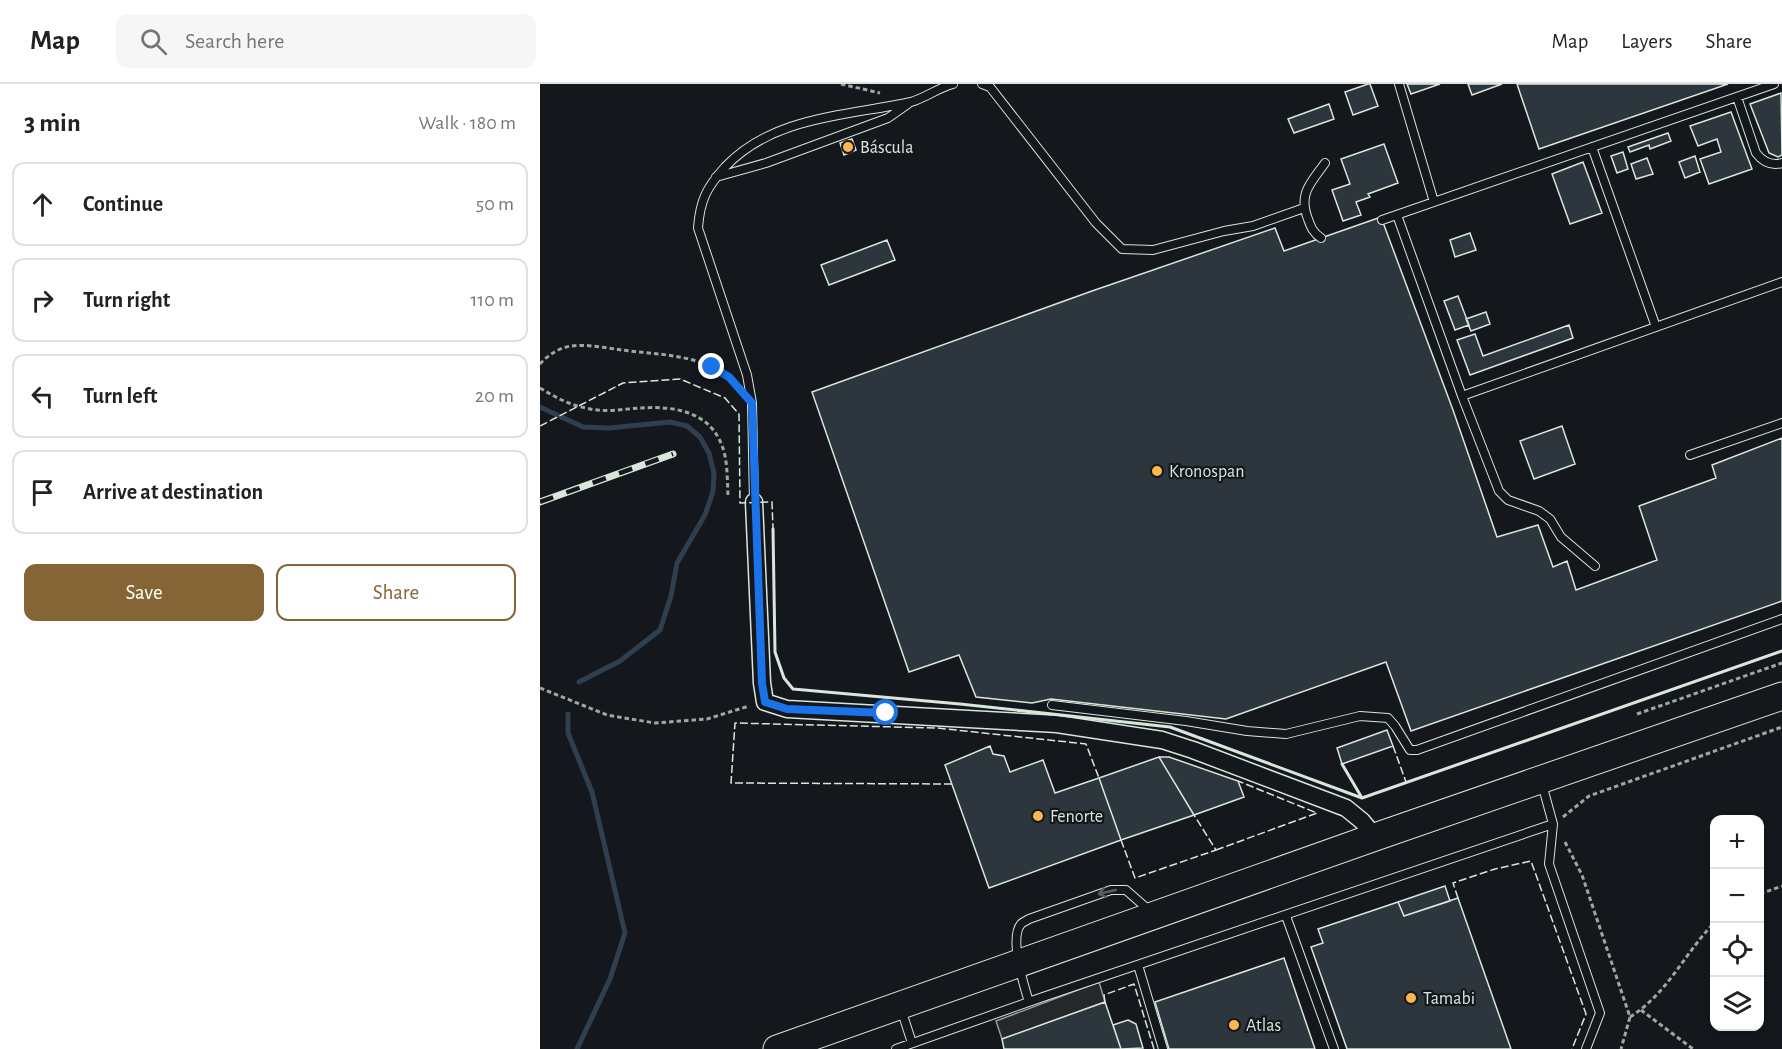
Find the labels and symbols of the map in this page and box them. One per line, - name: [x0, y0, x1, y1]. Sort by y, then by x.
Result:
- place label: Báscula: [860, 139, 914, 157]
- marker: Báscula: [841, 140, 855, 154]
- route end: [698, 353, 724, 379]
- place label: Kronospan: [1169, 463, 1245, 481]
- marker: Kronospan: [1150, 464, 1164, 478]
- route start: [872, 699, 898, 725]
- place label: Fenorte: [1050, 808, 1103, 826]
- marker: Fenorte: [1031, 809, 1045, 823]
- one-way arrow: [1098, 887, 1117, 898]
- place label: Tamabi: [1423, 990, 1475, 1008]
- marker: Tamabi: [1404, 991, 1418, 1005]
- place label: Atlas: [1246, 1017, 1281, 1035]
- marker: Atlas: [1227, 1018, 1241, 1032]

